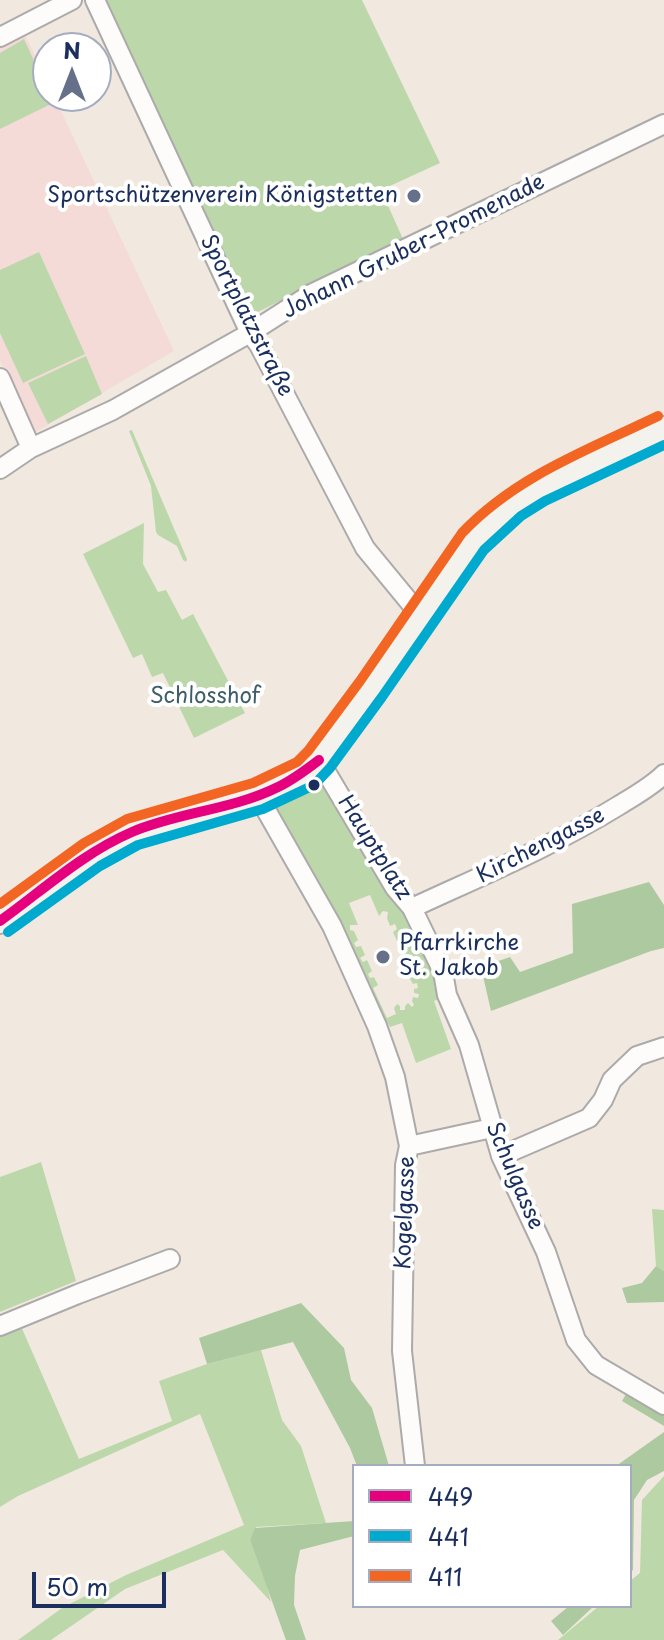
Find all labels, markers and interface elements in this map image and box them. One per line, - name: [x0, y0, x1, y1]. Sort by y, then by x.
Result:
- north arrow: [32, 32, 112, 112]
- text: N: [63, 33, 81, 66]
- street label: Johann Gruber-Promenade: [279, 169, 549, 325]
- place label: Sportschützenverein Königstetten: [47, 183, 398, 209]
- marker: Sportschützenverein Königstetten: [405, 187, 423, 205]
- street label: Sportplatzstraße: [194, 231, 298, 401]
- park label: Schlosshof: [150, 684, 260, 710]
- unlabelled marker: [306, 777, 322, 793]
- street label: Hauptplatz: [331, 791, 417, 905]
- street label: Kirchengasse: [473, 802, 609, 890]
- place label: Pfarrkirche St. Jakob: [399, 931, 519, 982]
- marker: Pfarrkirche St. Jakob: [374, 948, 392, 966]
- street label: Schulgasse: [479, 1118, 549, 1234]
- street label: Kogelgasse: [391, 1156, 421, 1270]
- legend: [352, 1464, 632, 1608]
- text: 449: [428, 1478, 473, 1514]
- text: 441: [428, 1518, 469, 1554]
- scale bar: [36, 1556, 170, 1606]
- text: 411: [428, 1558, 462, 1594]
- text: 50 m: [46, 1568, 108, 1604]

